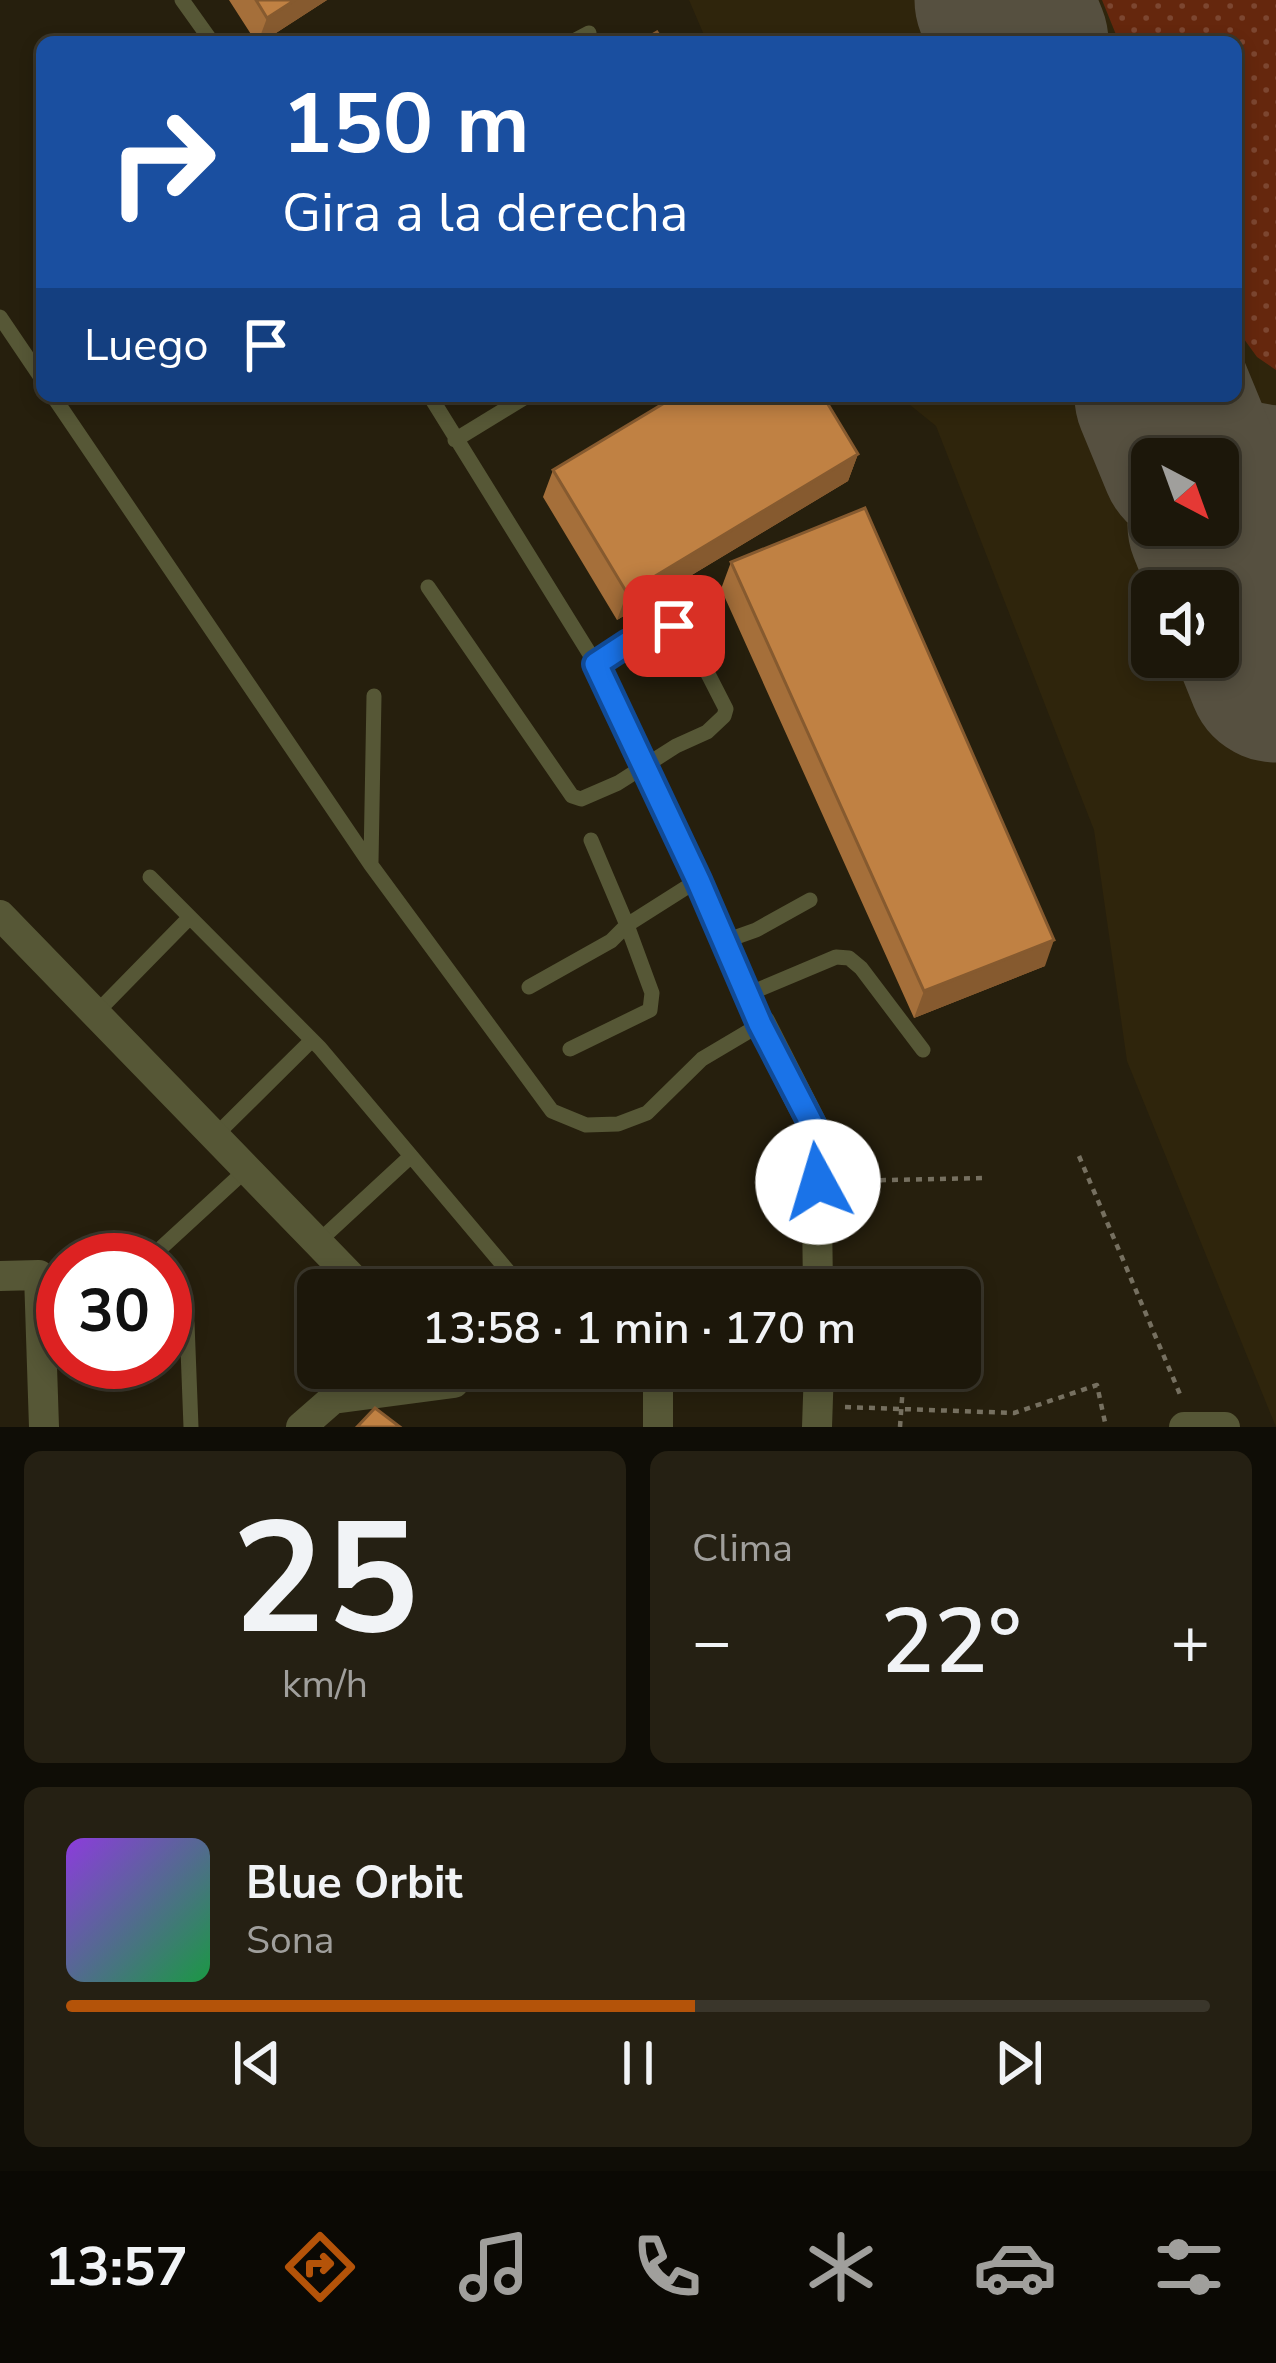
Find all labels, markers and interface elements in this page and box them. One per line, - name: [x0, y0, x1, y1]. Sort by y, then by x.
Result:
- text: 150 m: [282, 67, 530, 182]
- icon: right: [84, 84, 240, 240]
- text: Gira a la derecha: [282, 176, 689, 250]
- icon: arrive: [233, 312, 299, 378]
- text: Luego: [84, 315, 209, 376]
- north arrow: [1131, 438, 1239, 546]
- map controls: [1131, 438, 1239, 678]
- button: sound: [1131, 570, 1239, 678]
- pin: [623, 575, 725, 677]
- icon: arrive: [641, 593, 707, 659]
- position arrow: [755, 1119, 881, 1245]
- speed limit sign: 30: [36, 1233, 192, 1389]
- text: 13:58 · 1 min · 170 m: [422, 1298, 856, 1359]
- text: 25: [231, 1473, 419, 1686]
- text: Clima: [692, 1522, 793, 1575]
- text: 22°: [880, 1581, 1022, 1704]
- text: −: [692, 1597, 732, 1687]
- text: +: [1170, 1597, 1210, 1687]
- text: km/h: [282, 1658, 368, 1711]
- text: Blue Orbit: [246, 1853, 463, 1914]
- text: Sona: [246, 1914, 335, 1967]
- icon: previous: [224, 2030, 290, 2096]
- icon: pause: [605, 2030, 671, 2096]
- icon: next: [986, 2030, 1052, 2096]
- icon: directions: [278, 2225, 362, 2309]
- icon: music: [452, 2225, 536, 2309]
- icon: phone: [625, 2225, 709, 2309]
- icon: climate: [799, 2225, 883, 2309]
- icon: car: [973, 2225, 1057, 2309]
- icon: filters: [1147, 2225, 1231, 2309]
- text: 13:57: [45, 2230, 188, 2304]

